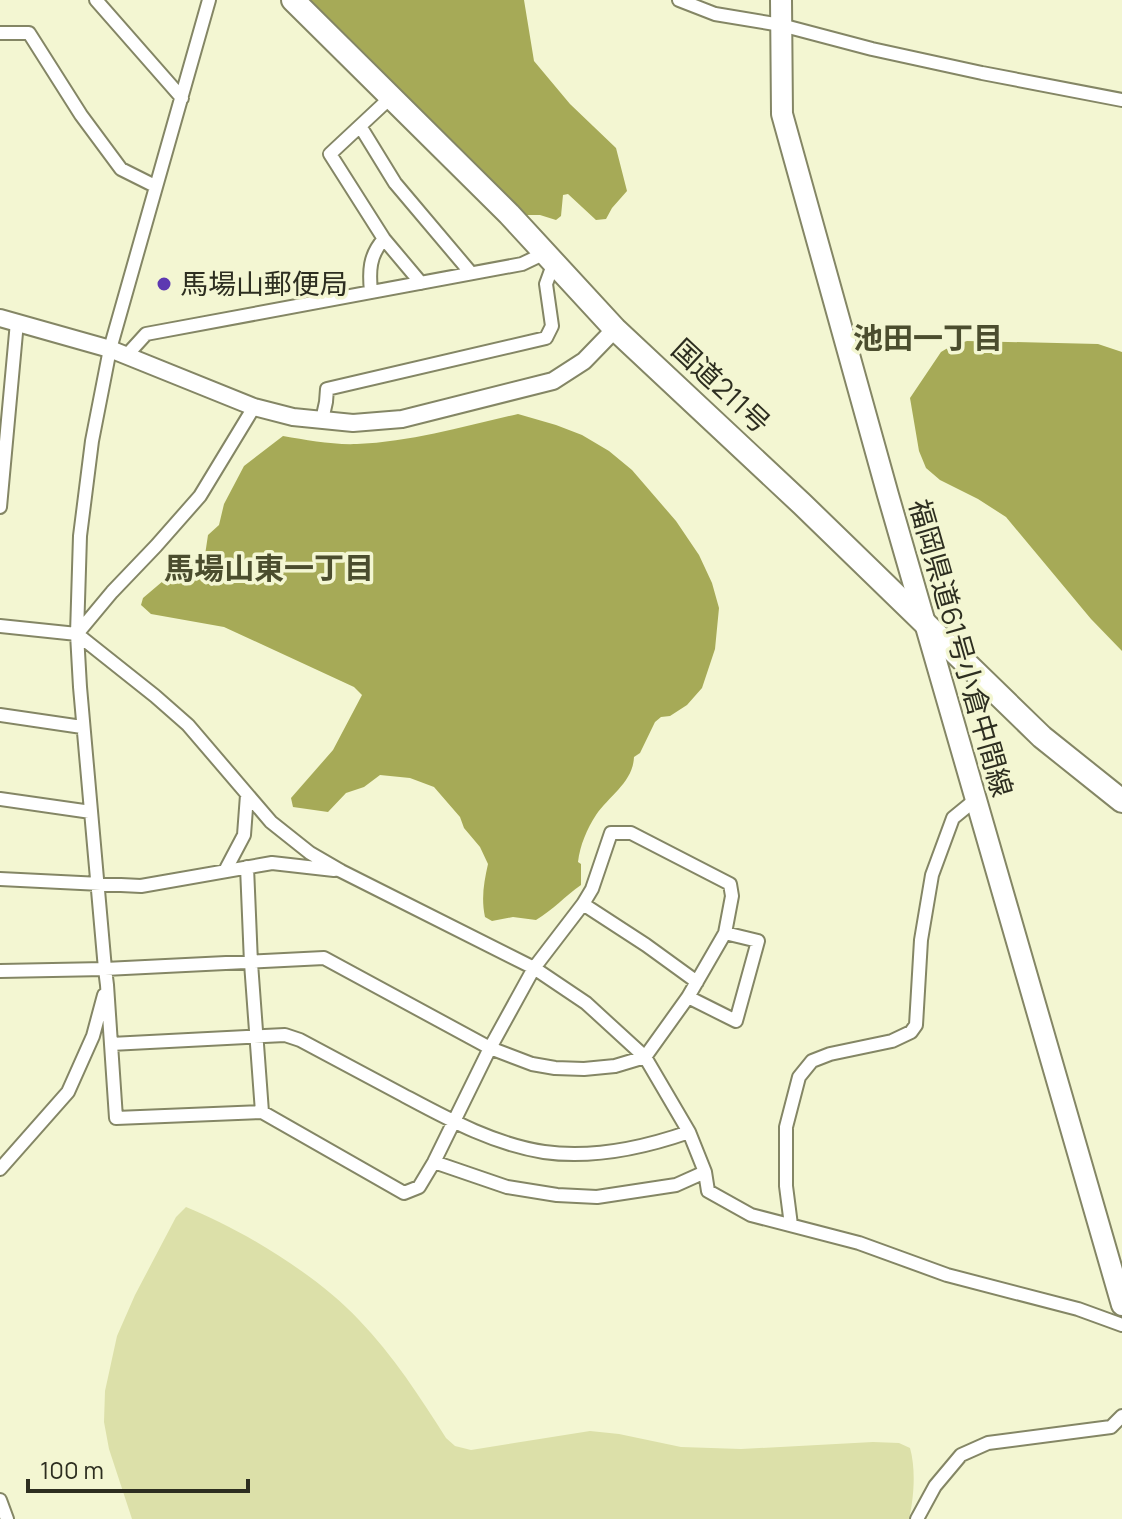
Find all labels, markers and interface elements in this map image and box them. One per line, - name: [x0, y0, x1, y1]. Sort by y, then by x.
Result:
- place label: 馬場山郵便局: [180, 264, 348, 302]
- marker: 馬場山郵便局: [155, 275, 173, 293]
- district label: 池田一丁目: [853, 317, 1003, 358]
- street label: 国道211号: [664, 330, 779, 441]
- street label: 福岡県道61号小倉中間線: [901, 495, 1023, 801]
- district label: 馬場山東一丁目: [164, 547, 374, 588]
- scale bar: [28, 1443, 248, 1493]
- text: 100 m: [40, 1453, 104, 1486]

